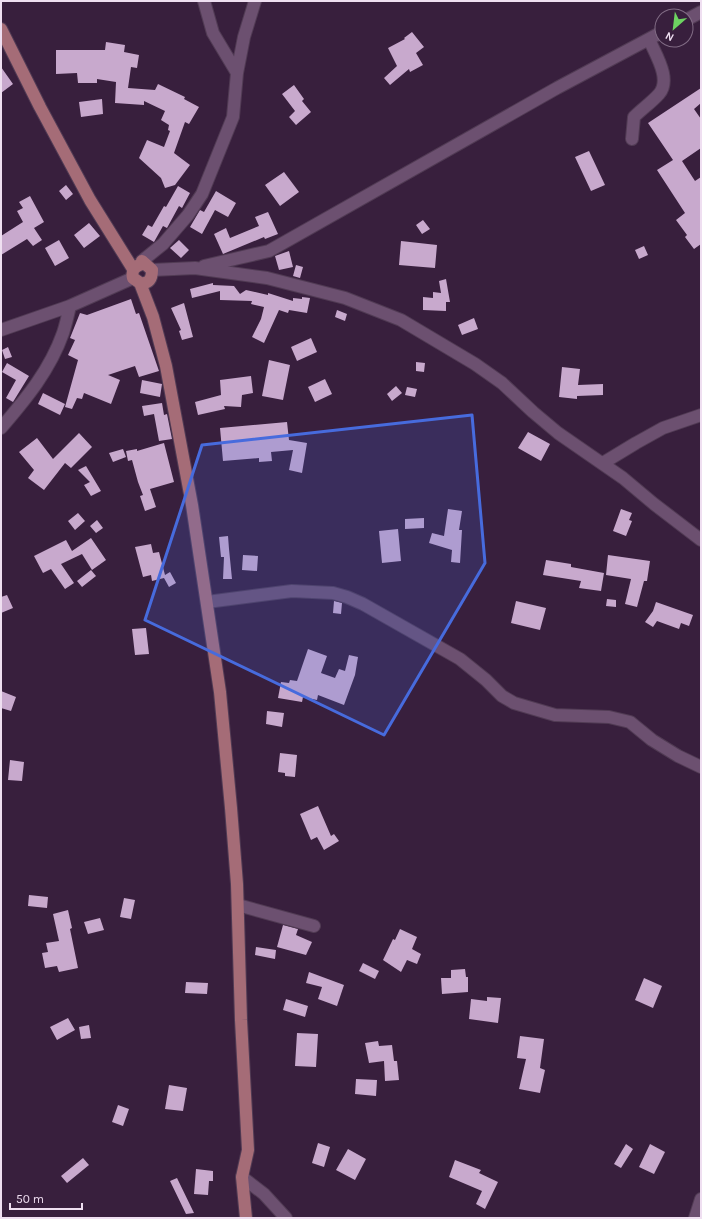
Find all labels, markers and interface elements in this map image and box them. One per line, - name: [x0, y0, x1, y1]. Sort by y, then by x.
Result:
- north arrow: [654, 8, 694, 48]
- text: N: [663, 29, 676, 44]
- scale bar: [10, 1185, 82, 1211]
- text: 50 m: [16, 1192, 44, 1206]

